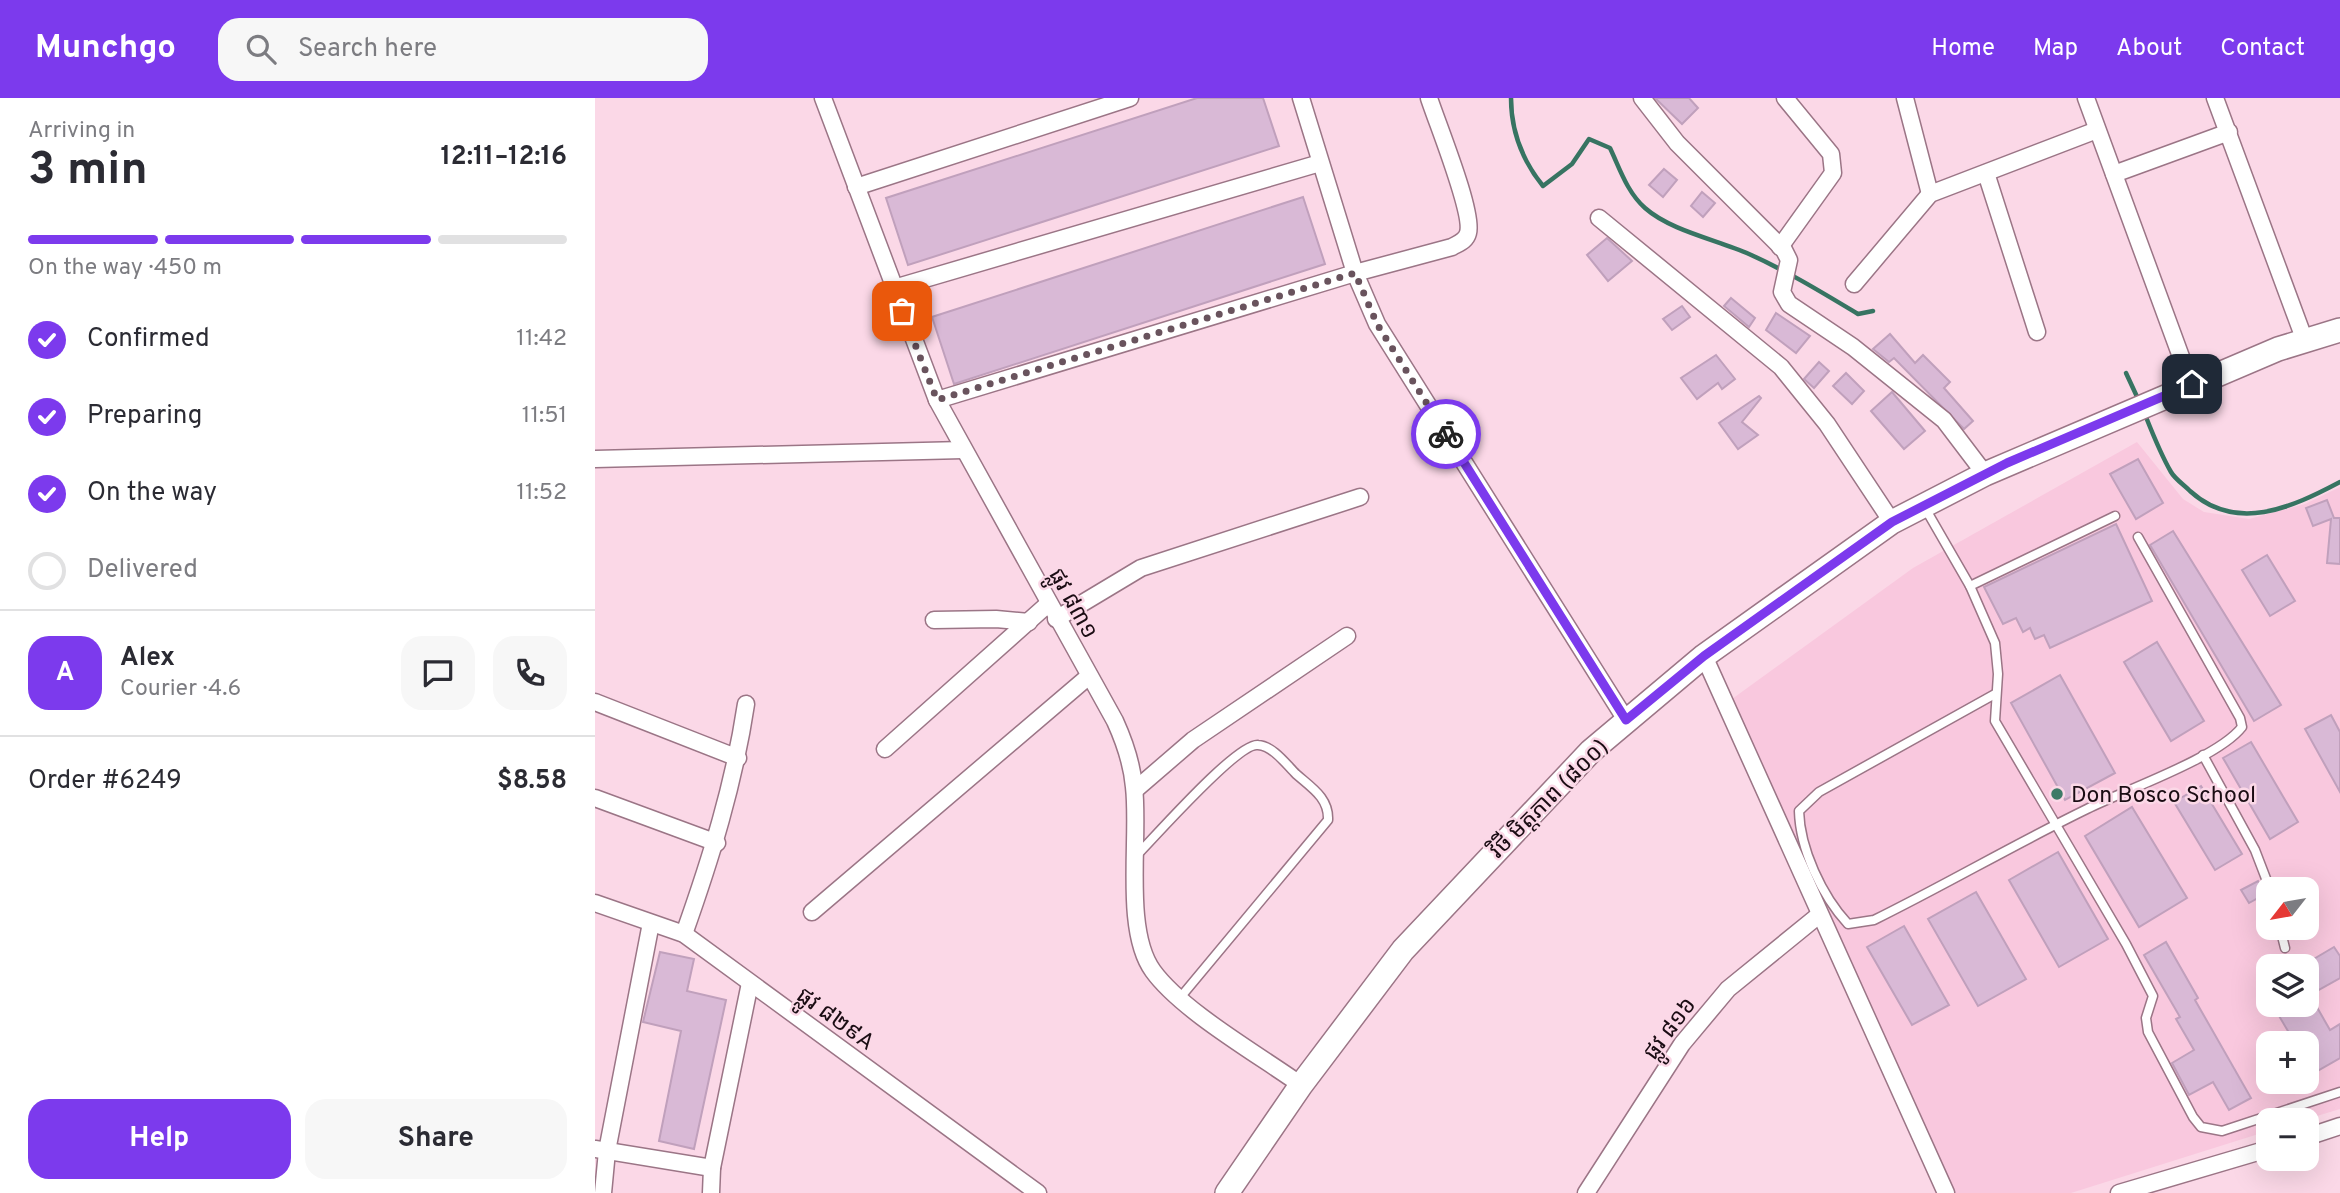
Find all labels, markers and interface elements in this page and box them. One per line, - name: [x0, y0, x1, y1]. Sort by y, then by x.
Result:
- search box: [218, 18, 708, 81]
- text: Munchgo: [35, 28, 176, 70]
- icon: search: [242, 30, 280, 68]
- text: Search here: [298, 33, 437, 66]
- text: Home: [1931, 34, 1995, 64]
- text: Map: [2033, 34, 2078, 64]
- text: About: [2116, 34, 2182, 64]
- text: Contact: [2220, 34, 2305, 64]
- text: Arriving in: [28, 117, 135, 146]
- text: 12:11–12:16: [440, 141, 567, 174]
- text: 3 min: [28, 142, 148, 201]
- text: On the way · 450 m: [28, 254, 222, 283]
- pin: [872, 281, 932, 341]
- icon: bag: [883, 292, 921, 330]
- icon: check: [28, 321, 66, 359]
- text: Confirmed: [87, 323, 210, 356]
- text: 11:42: [516, 325, 567, 354]
- pin: [2162, 354, 2222, 414]
- icon: home: [2173, 365, 2211, 403]
- icon: check: [28, 398, 66, 436]
- courier: [1411, 399, 1481, 469]
- text: Preparing: [87, 400, 202, 433]
- text: 11:51: [522, 402, 567, 431]
- icon: bike: [1427, 415, 1465, 453]
- icon: check: [28, 475, 66, 513]
- text: On the way: [87, 477, 217, 510]
- text: 11:52: [516, 479, 567, 508]
- text: Delivered: [87, 554, 198, 587]
- street label: ផ្លូវ ៨៣១: [1036, 564, 1103, 647]
- button: chat: [401, 636, 475, 710]
- button: phone: [493, 636, 567, 710]
- text: Alex: [120, 642, 175, 675]
- text: A: [56, 657, 74, 690]
- text: Courier · 4.6: [120, 675, 241, 704]
- street label: វិថី មិត្តភាព (៨០០): [1482, 732, 1616, 866]
- text: Order #6249: [28, 765, 182, 798]
- text: $8.58: [497, 765, 567, 798]
- place label: Don Bosco School: [2071, 782, 2256, 811]
- marker: Don Bosco School: [2049, 786, 2065, 802]
- north arrow: [2256, 877, 2319, 940]
- map controls: [2256, 877, 2319, 1171]
- button: layers: [2256, 954, 2319, 1017]
- street label: ផ្លូវ ៨២៩A: [787, 982, 879, 1062]
- street label: ផ្លូវ ៨១៦: [1638, 992, 1708, 1070]
- button: +: [2256, 1031, 2319, 1094]
- button: Help: [28, 1099, 291, 1179]
- button: Share: [305, 1099, 567, 1179]
- button: −: [2256, 1108, 2319, 1171]

